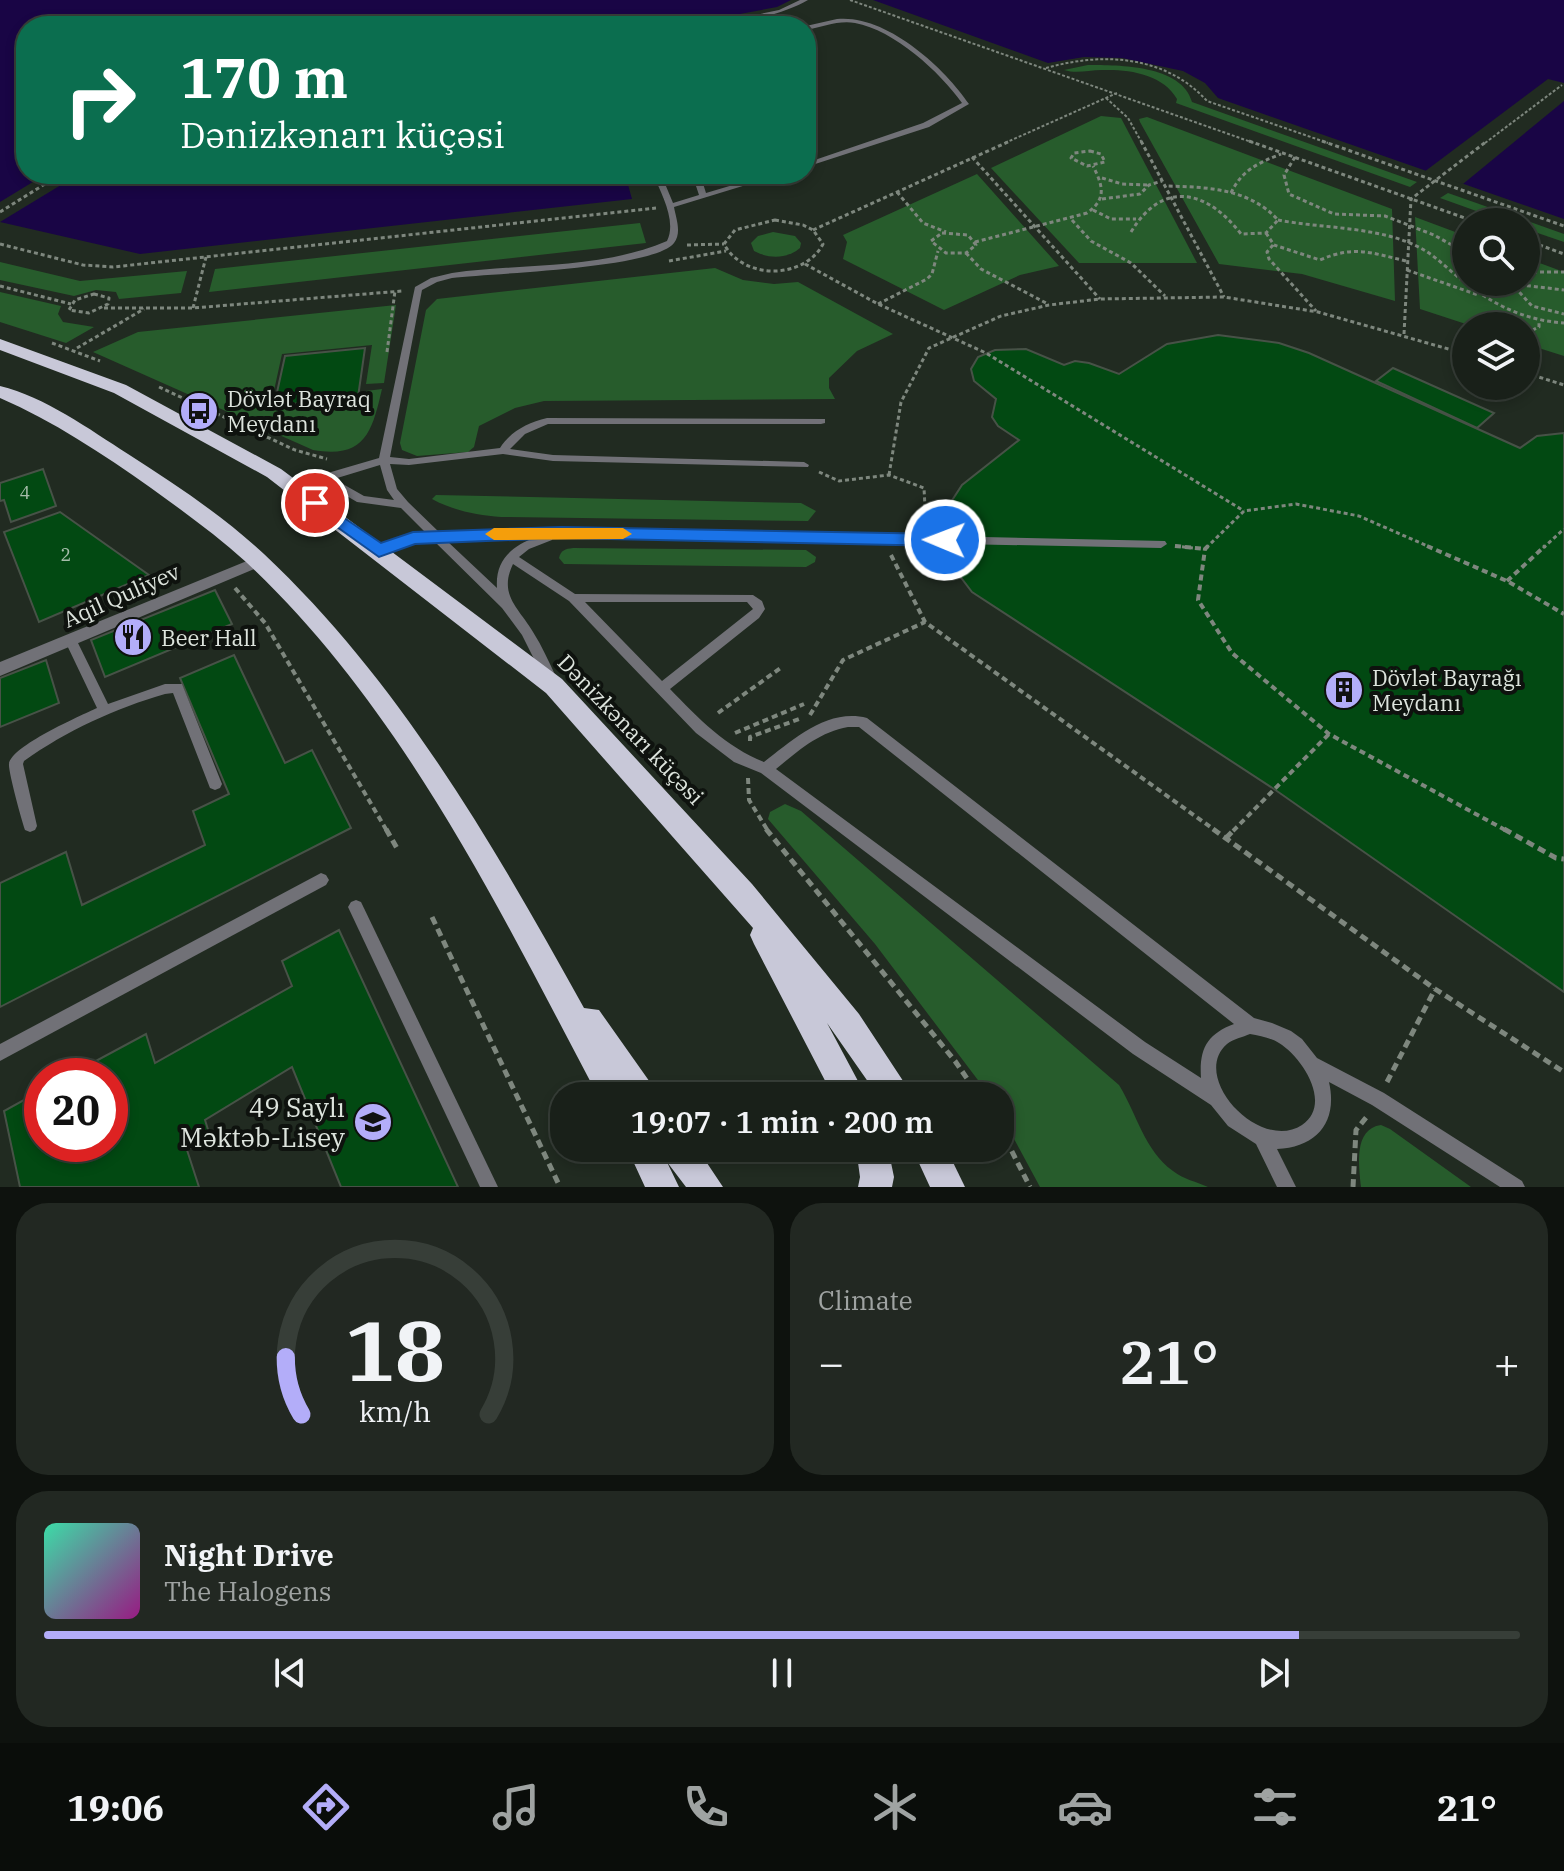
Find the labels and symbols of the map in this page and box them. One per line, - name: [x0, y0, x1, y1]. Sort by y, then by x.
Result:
- place label: Dövlət Bayraq Meydanı: [227, 384, 371, 438]
- bus stop icon: Dövlət Bayraq Meydanı: [178, 390, 220, 432]
- pin: [281, 469, 349, 537]
- house number: 4: [20, 481, 30, 504]
- position arrow: [903, 498, 987, 582]
- house number: 2: [61, 543, 71, 566]
- street label: Aqil Quliyev: [58, 556, 184, 634]
- restaurant icon: Beer Hall: [112, 616, 154, 658]
- place label: Beer Hall: [161, 623, 257, 652]
- street label: Dənizkənarı küçəsi: [552, 648, 710, 811]
- place label: Dövlət Bayrağı Meydanı: [1372, 663, 1522, 717]
- building icon: Dövlət Bayrağı Meydanı: [1323, 669, 1365, 711]
- speed limit sign: 20: [24, 1058, 128, 1162]
- place label: 49 Saylı Məktəb-Lisey: [180, 1090, 345, 1154]
- school or university icon: 49 Saylı Məktəb-Lisey: [352, 1101, 394, 1143]

